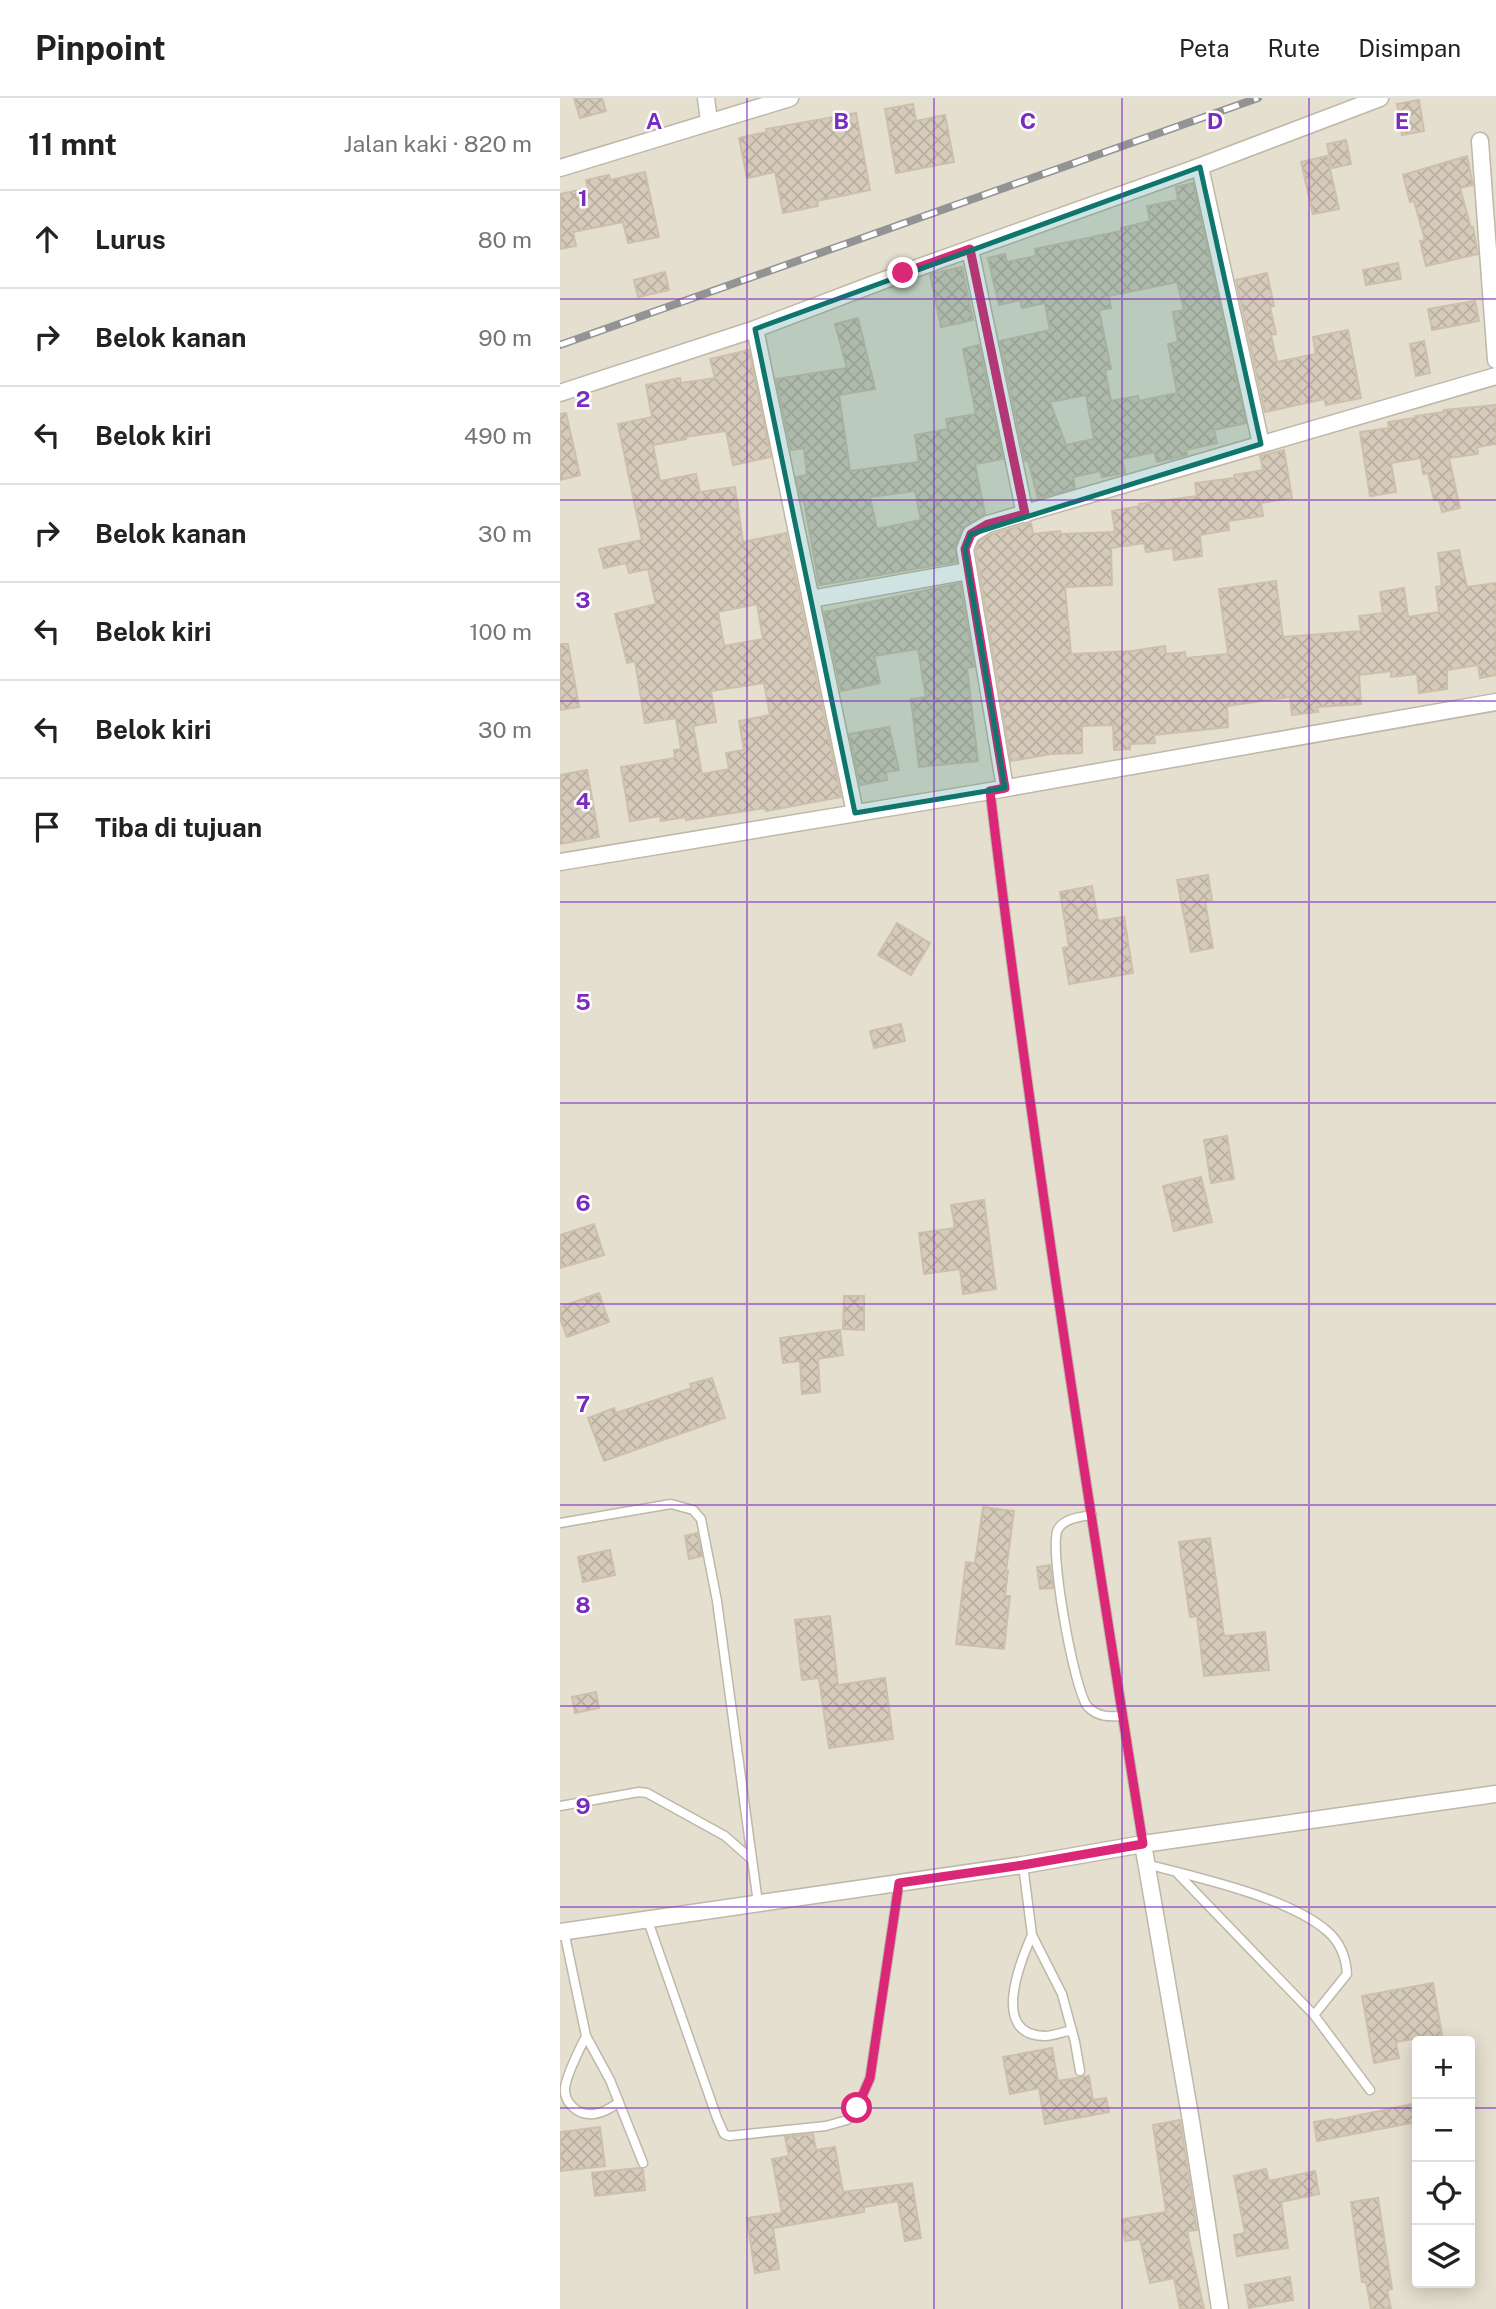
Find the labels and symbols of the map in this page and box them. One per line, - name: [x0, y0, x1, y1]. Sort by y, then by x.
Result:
- text: A: [646, 107, 663, 134]
- text: B: [833, 107, 849, 134]
- text: C: [1020, 107, 1036, 134]
- text: D: [1207, 107, 1223, 134]
- text: E: [1395, 107, 1409, 134]
- text: 1: [578, 184, 588, 211]
- route end: [887, 257, 918, 288]
- text: 2: [576, 385, 590, 412]
- text: 3: [575, 586, 591, 613]
- text: 4: [575, 787, 591, 814]
- text: 5: [575, 988, 591, 1015]
- text: 6: [575, 1189, 591, 1216]
- text: 7: [576, 1390, 590, 1417]
- text: 8: [575, 1591, 591, 1618]
- text: 9: [575, 1792, 591, 1819]
- route start: [841, 2092, 872, 2123]

